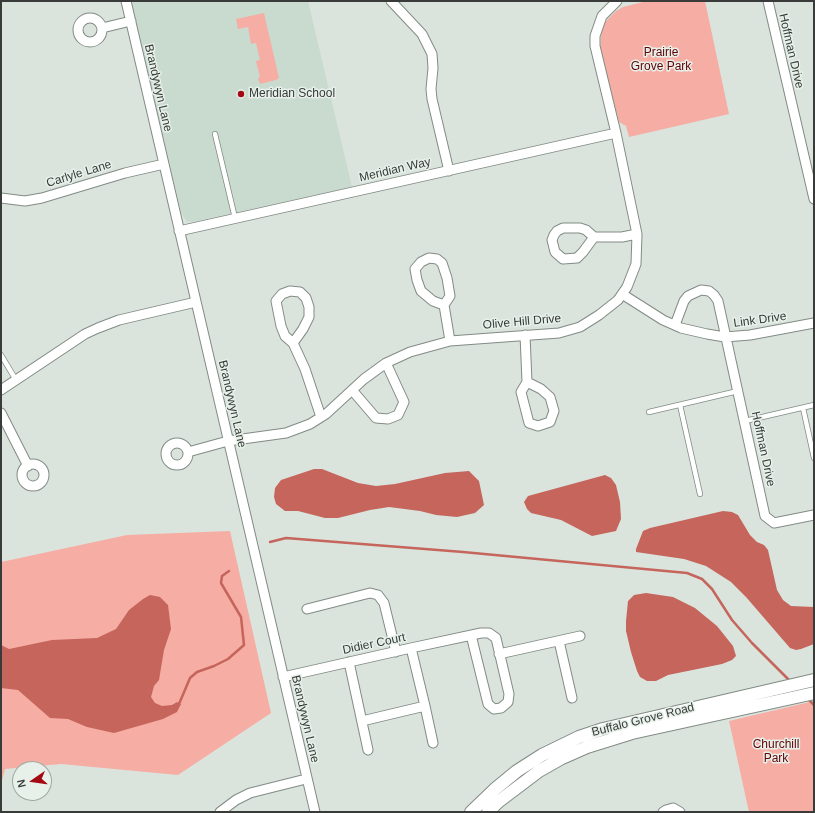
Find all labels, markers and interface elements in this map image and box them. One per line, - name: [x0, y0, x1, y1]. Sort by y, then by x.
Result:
- street label: Hoffman Drive: [775, 12, 807, 90]
- street label: Brandywyn Lane: [141, 43, 175, 133]
- park label: Prairie Grove Park: [631, 46, 691, 74]
- place label: Meridian School: [249, 87, 335, 101]
- marker: Meridian School: [236, 89, 246, 99]
- street label: Meridian Way: [358, 155, 432, 185]
- street label: Carlyle Lane: [45, 157, 113, 191]
- street label: Link Drive: [733, 309, 787, 331]
- street label: Olive Hill Drive: [482, 311, 562, 333]
- street label: Brandywyn Lane: [215, 359, 249, 449]
- street label: Hoffman Drive: [748, 410, 778, 488]
- street label: Didier Court: [341, 630, 407, 658]
- street label: Brandywyn Lane: [288, 674, 322, 764]
- street label: Buffalo Grove Road: [590, 700, 696, 740]
- park label: Churchill Park: [753, 738, 799, 766]
- north arrow: [12, 761, 52, 801]
- text: N: [15, 778, 28, 789]

